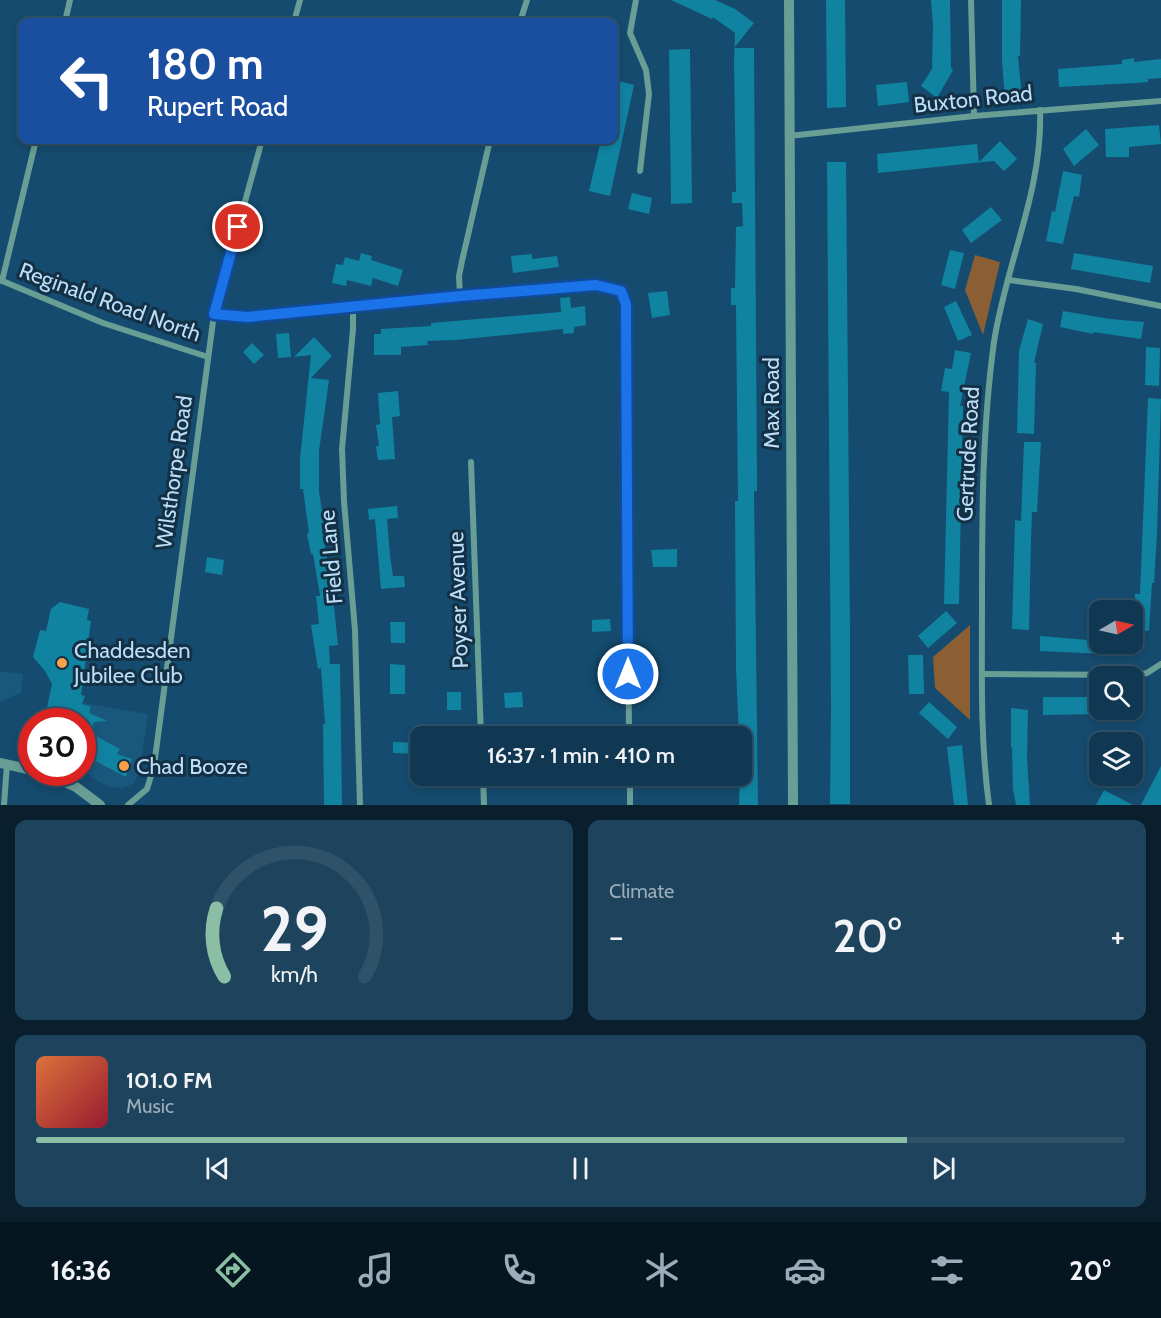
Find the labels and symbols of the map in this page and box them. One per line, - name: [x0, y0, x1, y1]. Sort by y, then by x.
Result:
- street label: Buxton Road: [912, 79, 1034, 119]
- pin: [212, 201, 263, 252]
- street label: Reginald Road North: [15, 257, 205, 347]
- street label: Max Road: [758, 357, 785, 449]
- street label: Gertrude Road: [951, 386, 985, 522]
- street label: Wilsthorpe Road: [150, 394, 198, 550]
- street label: Field Lane: [313, 509, 349, 605]
- street label: Poyser Avenue: [442, 531, 474, 669]
- north arrow: [1089, 600, 1143, 654]
- place label: Chaddesden Jubilee Club: [73, 637, 191, 689]
- position arrow: [596, 642, 660, 706]
- marker: Chaddesden Jubilee Club: [55, 656, 69, 670]
- speed limit sign: 30: [18, 708, 96, 786]
- place label: Chad Booze: [136, 753, 248, 780]
- marker: Chad Booze: [117, 759, 131, 773]

